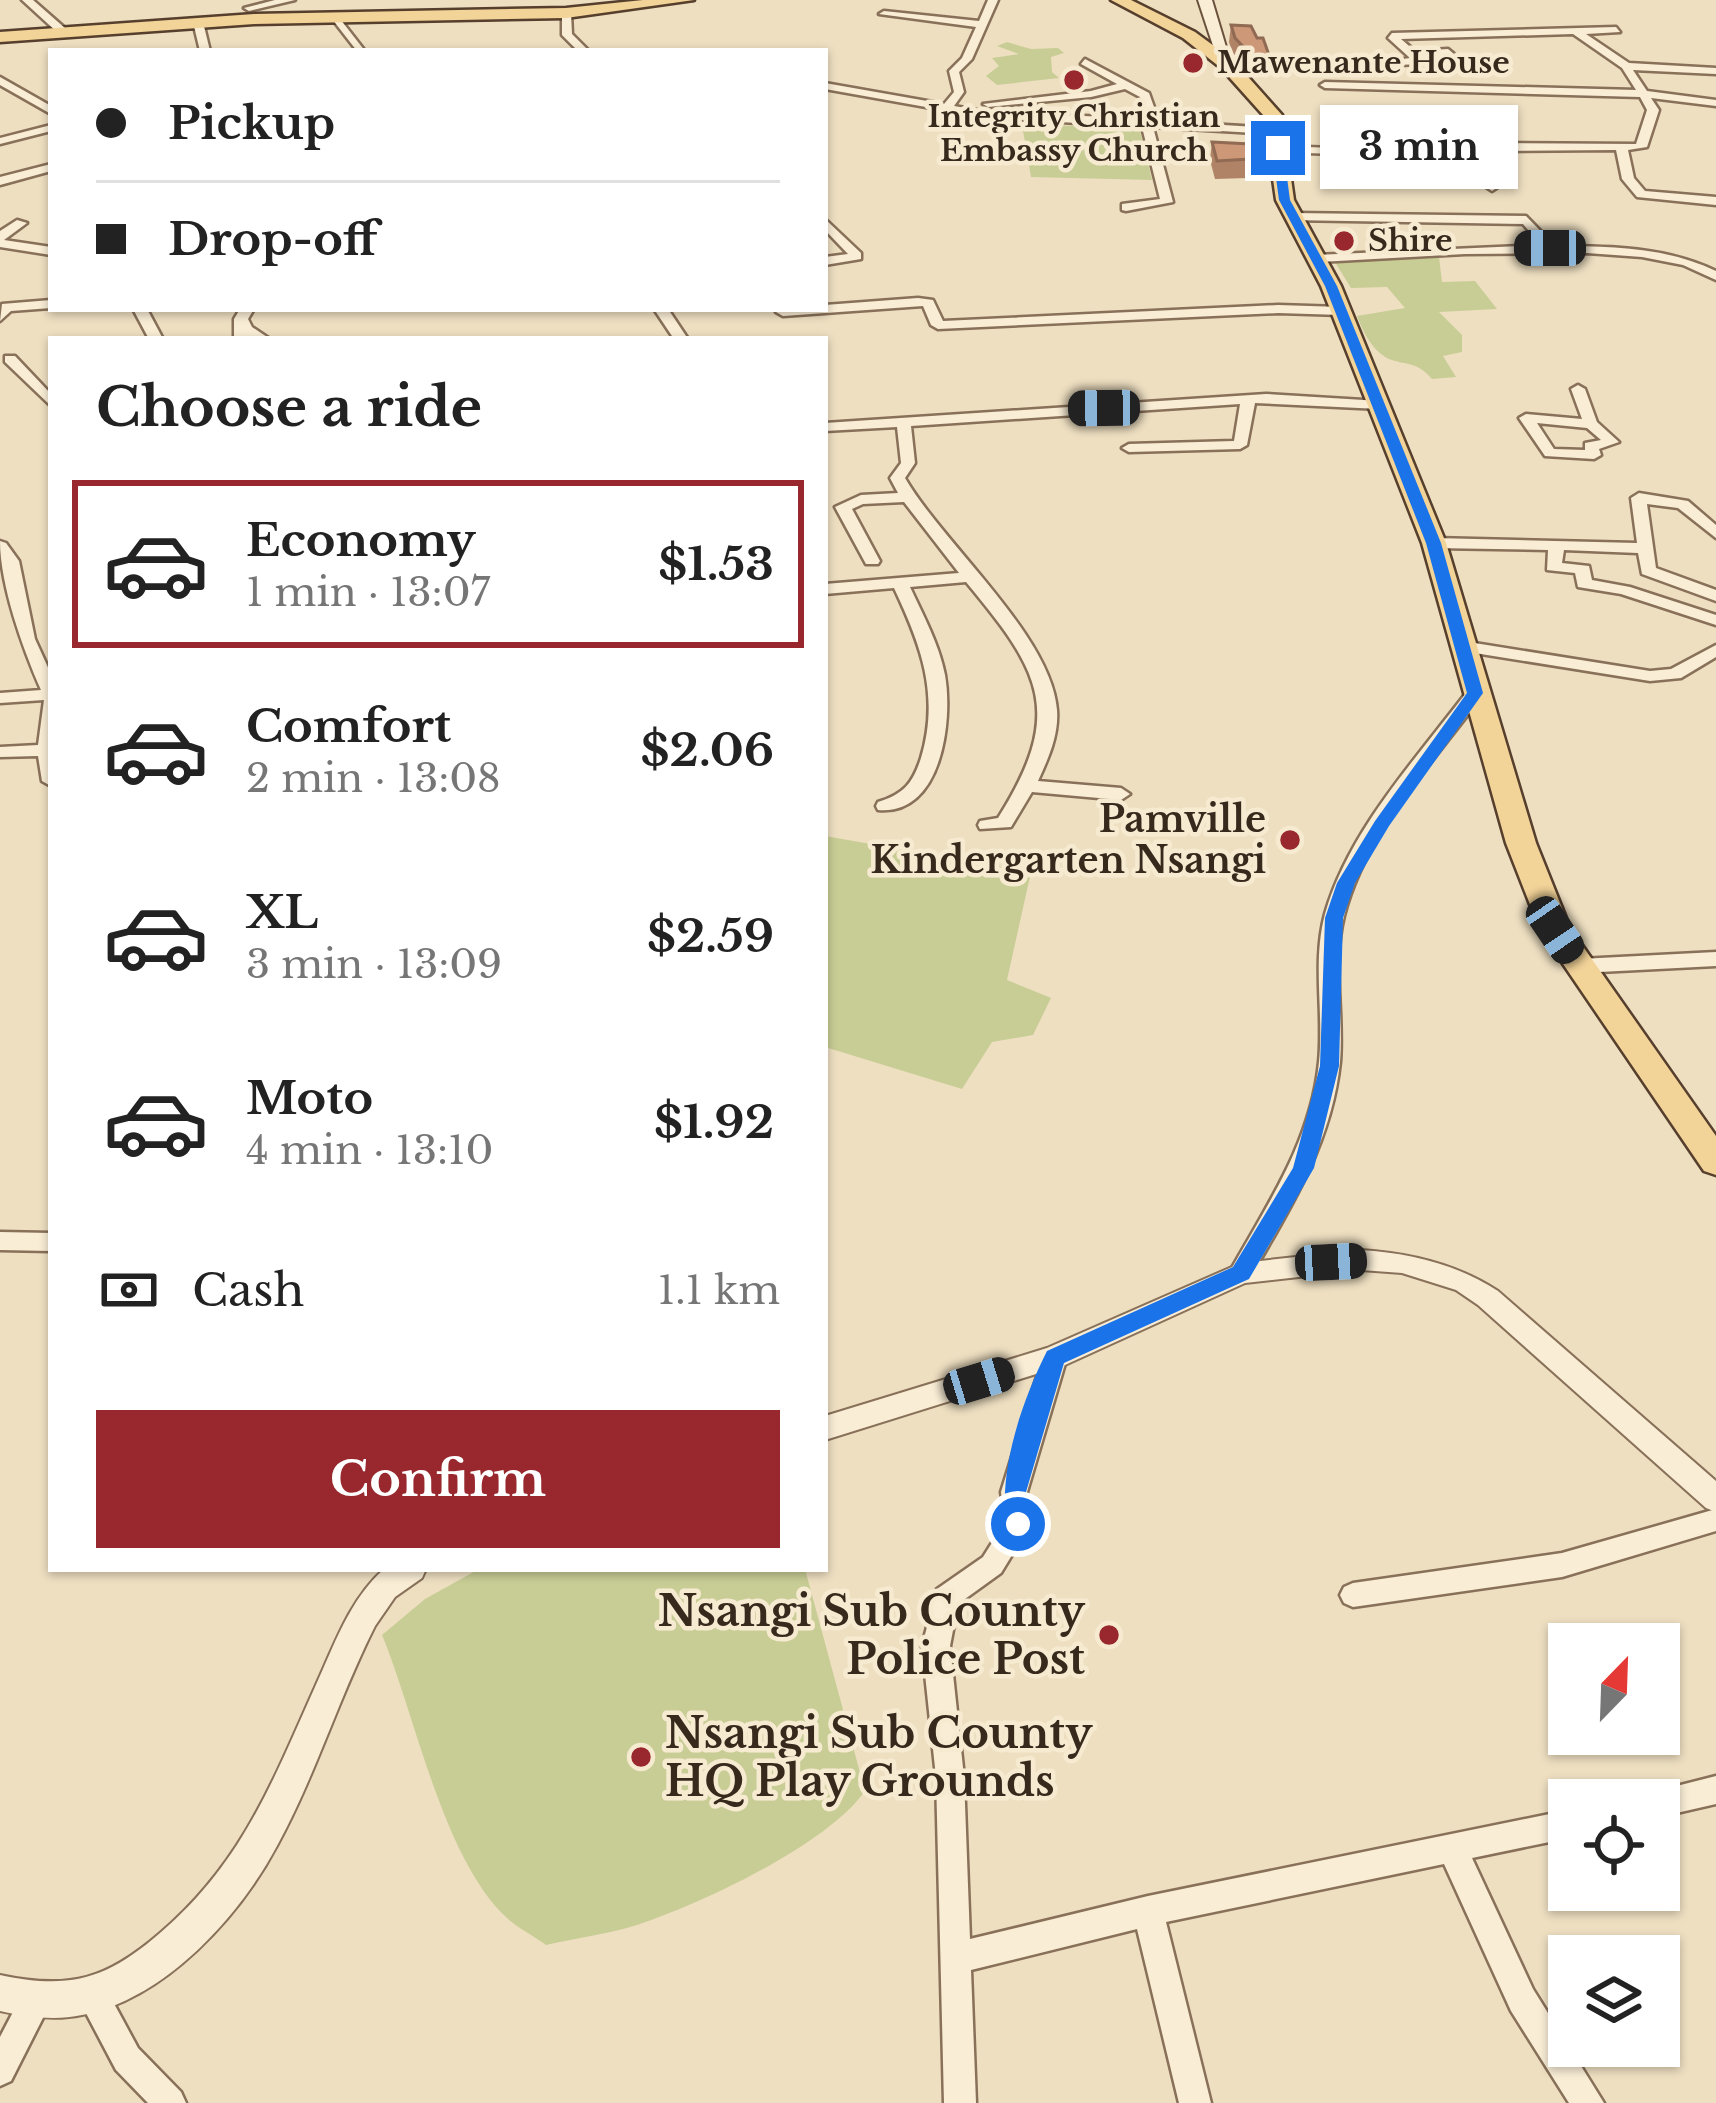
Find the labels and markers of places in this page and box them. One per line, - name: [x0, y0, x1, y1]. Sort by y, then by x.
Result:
- place label: Mawenante House: [1217, 44, 1510, 81]
- marker: Mawenante House: [1180, 50, 1206, 76]
- marker: Integrity Christian Embassy Church: [1061, 67, 1087, 93]
- place label: Integrity Christian Embassy Church: [928, 98, 1221, 169]
- place label: Shire: [1368, 222, 1452, 259]
- marker: Shire: [1331, 228, 1357, 254]
- place label: Pamville Kindergarten Nsangi: [871, 797, 1266, 883]
- marker: Pamville Kindergarten Nsangi: [1277, 827, 1303, 853]
- place label: Nsangi Sub County Police Post: [658, 1585, 1086, 1685]
- marker: Nsangi Sub County Police Post: [1096, 1622, 1122, 1648]
- place label: Nsangi Sub County HQ Play Grounds: [665, 1707, 1093, 1807]
- marker: Nsangi Sub County HQ Play Grounds: [628, 1744, 654, 1770]

